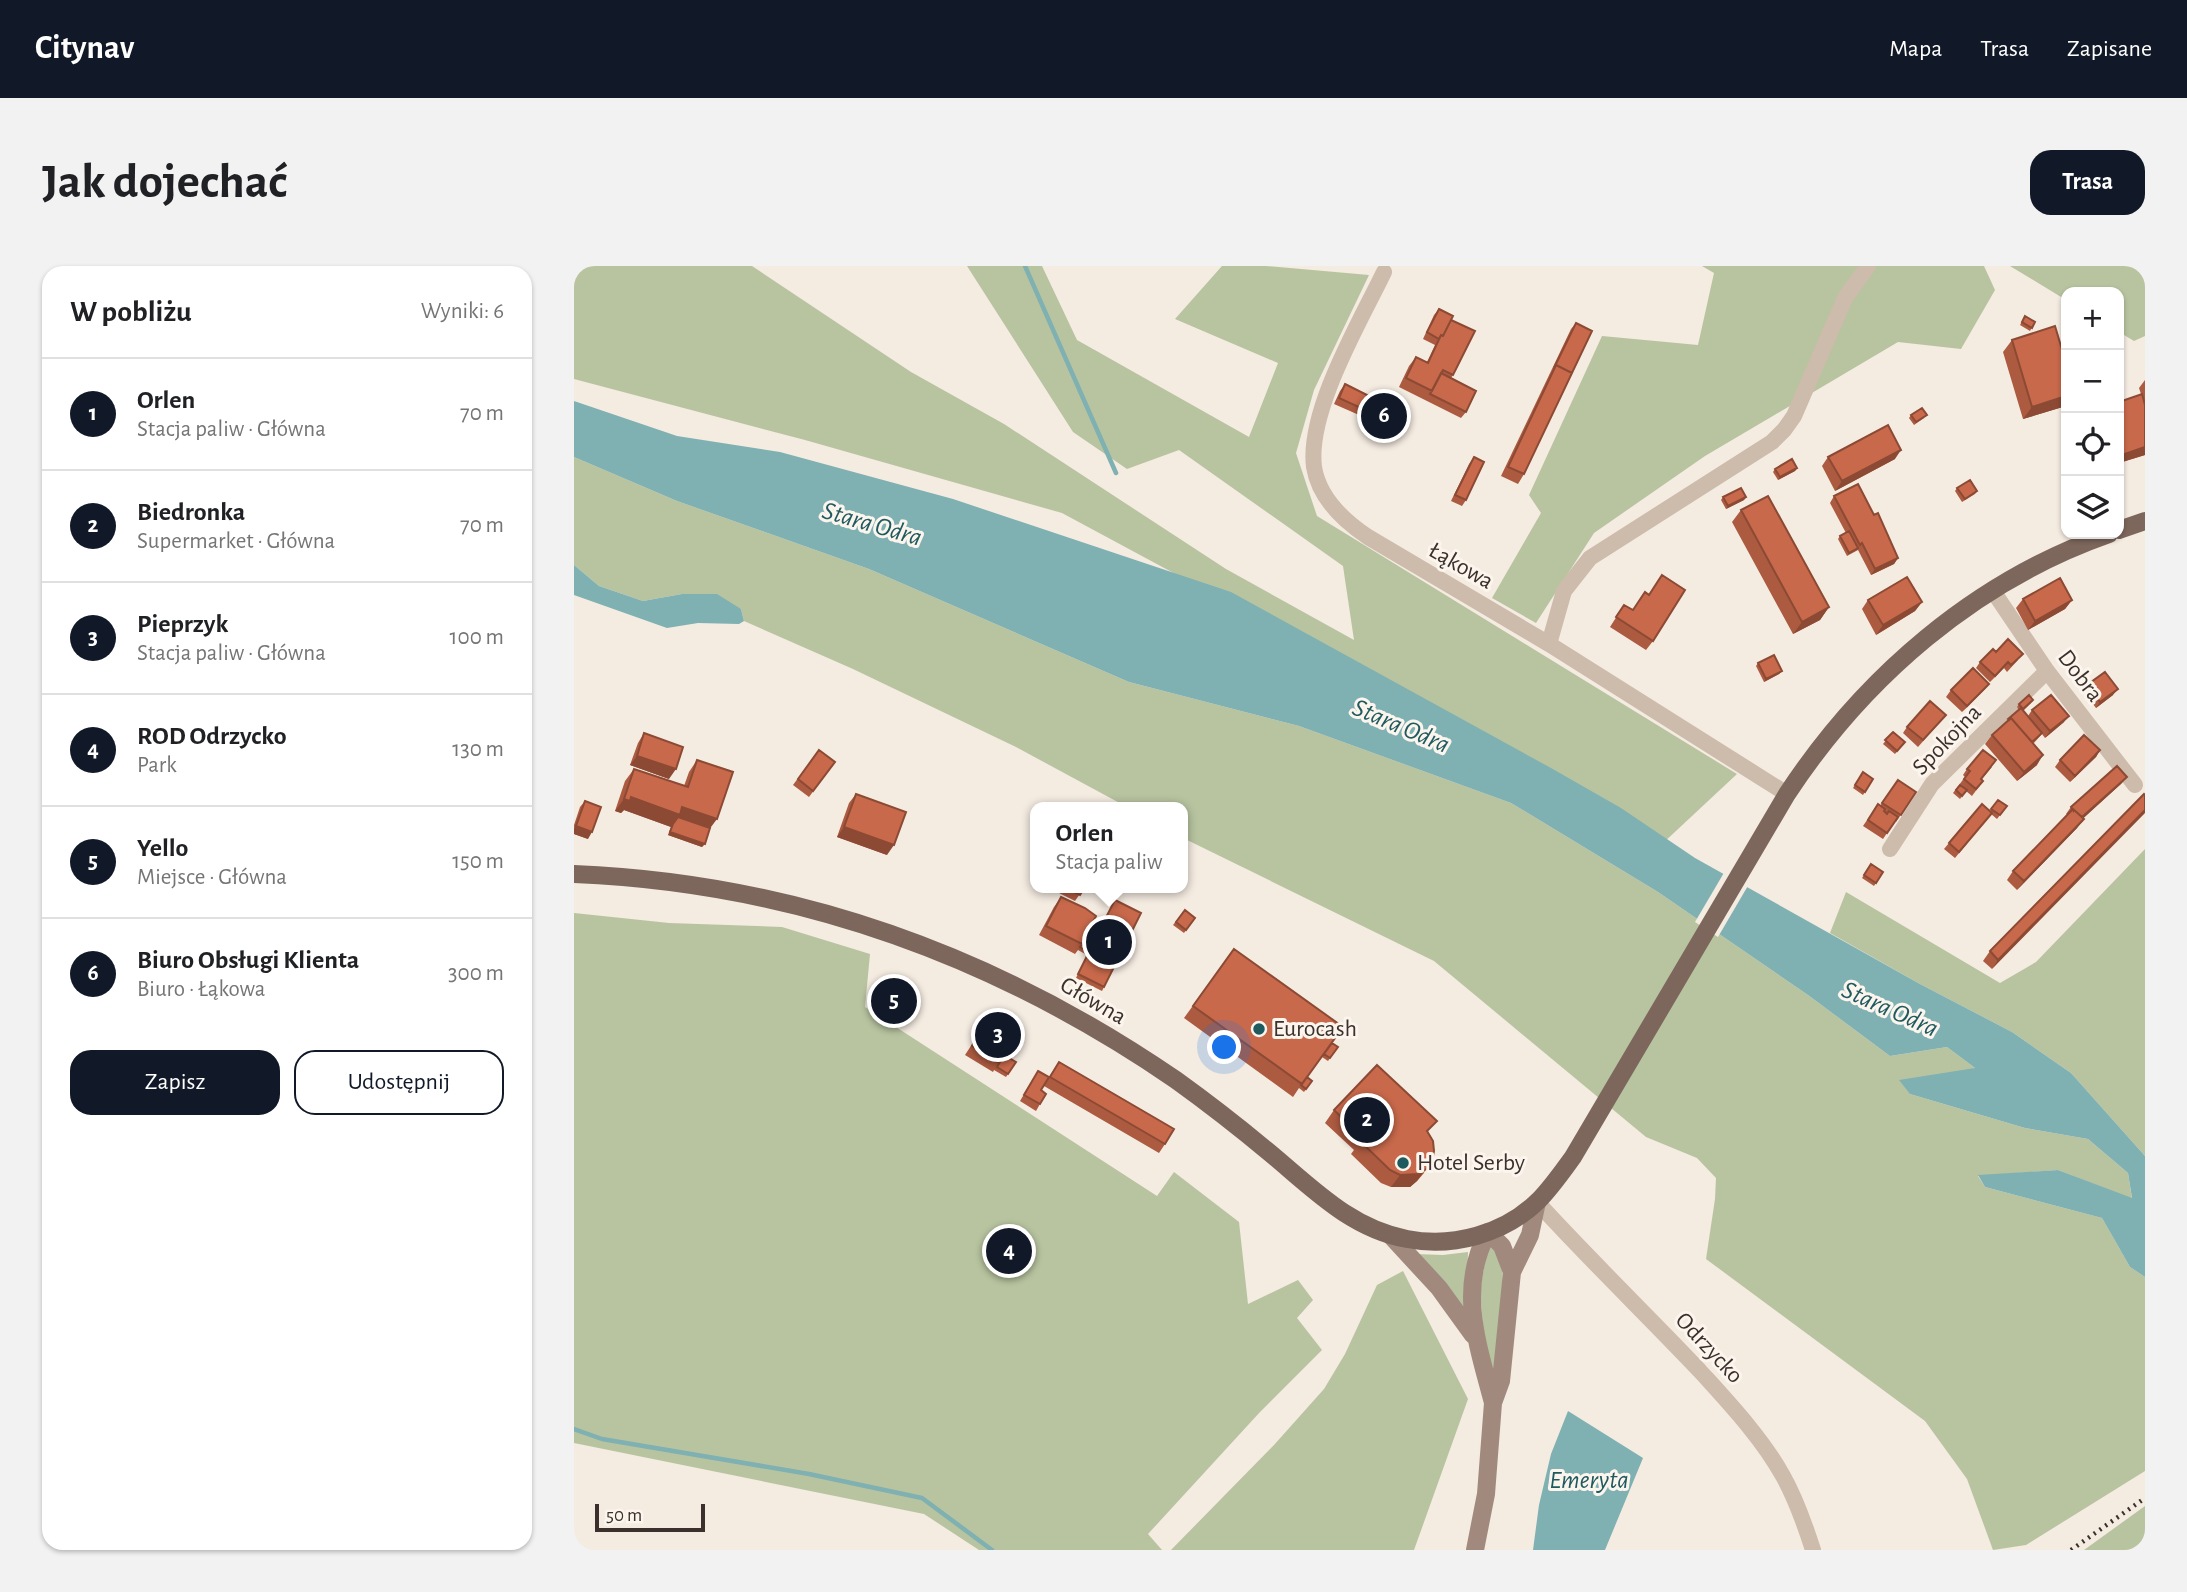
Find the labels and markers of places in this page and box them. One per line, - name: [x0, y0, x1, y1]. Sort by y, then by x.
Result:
- pin: 6: [1361, 390, 1407, 442]
- pin: 1: [1086, 916, 1132, 968]
- pin: 5: [871, 975, 917, 1027]
- pin: 3: [975, 1009, 1021, 1061]
- place label: Eurocash: [1273, 1017, 1357, 1041]
- marker: Eurocash: [1251, 1021, 1267, 1037]
- pin: 2: [1344, 1094, 1390, 1146]
- place label: Hotel Serby: [1417, 1151, 1525, 1175]
- marker: Hotel Serby: [1395, 1155, 1411, 1171]
- pin: 4: [986, 1225, 1032, 1277]

